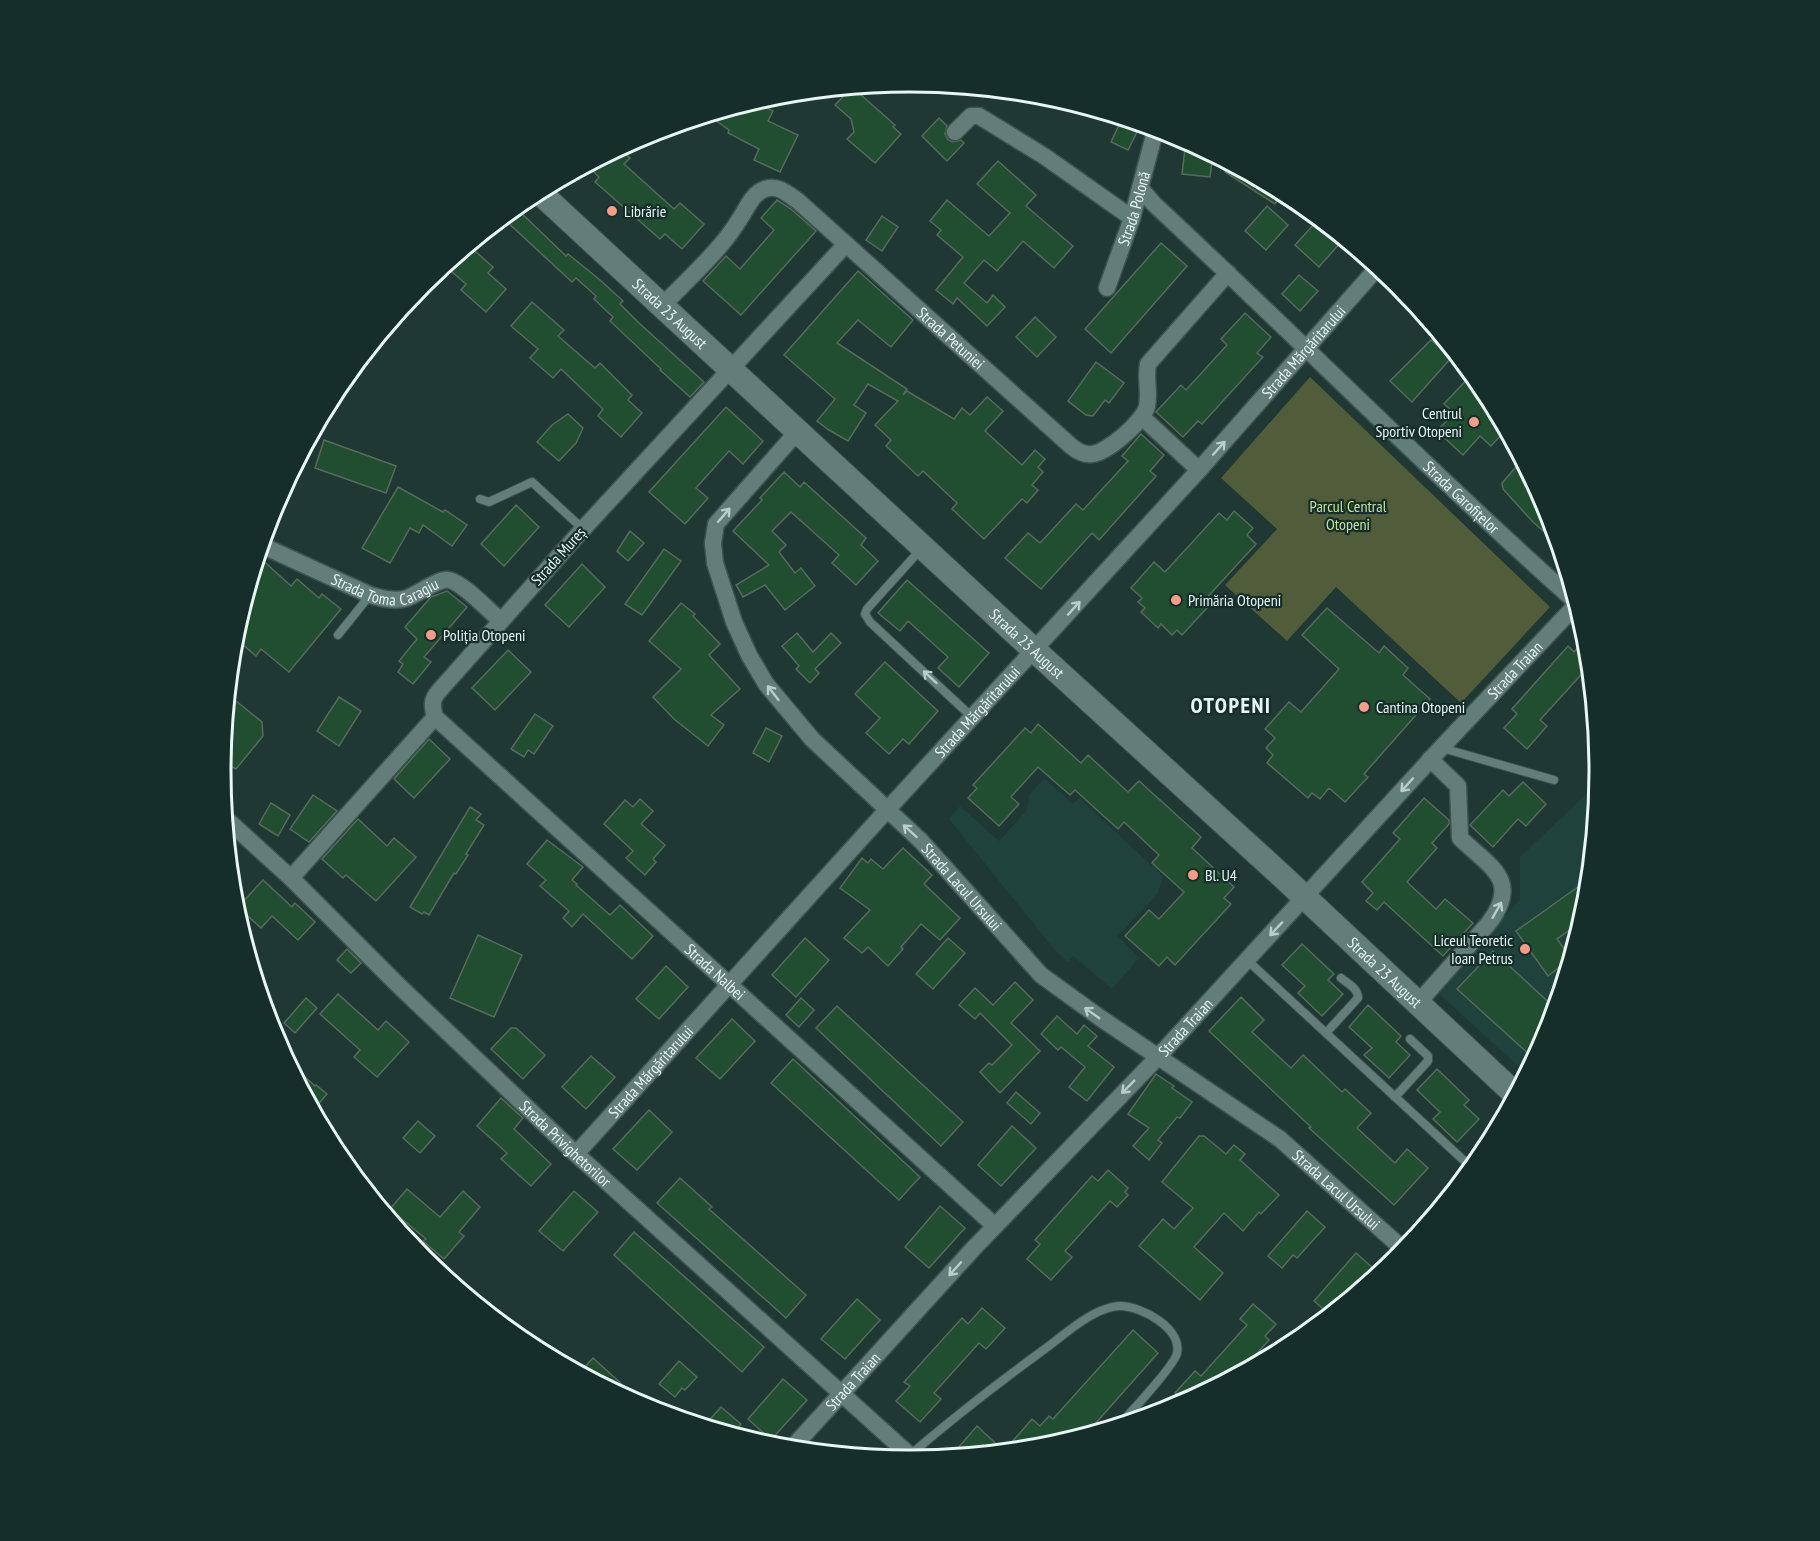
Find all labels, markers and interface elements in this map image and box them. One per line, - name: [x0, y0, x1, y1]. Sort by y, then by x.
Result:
- street label: Strada Polonă: [1113, 169, 1154, 248]
- place label: Librărie: [624, 201, 666, 221]
- marker: Librărie: [605, 204, 619, 218]
- street label: Strada 23 August: [629, 274, 712, 353]
- street label: Strada Mărgăritarului: [1257, 301, 1350, 402]
- street label: Strada Petuniei: [913, 303, 989, 374]
- place label: Centrul Sportiv Otopeni: [1375, 403, 1462, 441]
- marker: Centrul Sportiv Otopeni: [1467, 415, 1481, 429]
- one-way arrow: [1212, 441, 1226, 456]
- street label: Strada Garofițelor: [1419, 456, 1504, 538]
- park label: Parcul Central Otopeni: [1310, 496, 1387, 534]
- one-way arrow: [717, 508, 731, 523]
- street label: Strada Mureș: [526, 522, 590, 590]
- street label: Strada Toma Caragiu: [328, 569, 442, 610]
- place label: Primăria Otopeni: [1188, 590, 1281, 610]
- marker: Primăria Otopeni: [1169, 593, 1183, 607]
- one-way arrow: [1067, 600, 1081, 615]
- street label: Strada 23 August: [985, 604, 1069, 683]
- place label: Poliția Otopeni: [443, 625, 526, 645]
- marker: Poliția Otopeni: [424, 628, 438, 642]
- street label: Strada Traian: [1483, 637, 1547, 703]
- street label: Strada Mărgăritarului: [930, 662, 1024, 762]
- one-way arrow: [922, 670, 937, 685]
- one-way arrow: [766, 685, 779, 701]
- district label: OTOPENI: [1190, 691, 1272, 719]
- place label: Cantina Otopeni: [1376, 697, 1465, 717]
- marker: Cantina Otopeni: [1357, 700, 1371, 714]
- one-way arrow: [1400, 777, 1414, 792]
- one-way arrow: [903, 824, 918, 838]
- street label: Strada Lacul Ursului: [917, 839, 1006, 935]
- place label: Bl. U4: [1205, 865, 1237, 885]
- marker: Bl. U4: [1186, 868, 1200, 882]
- one-way arrow: [1491, 902, 1503, 919]
- one-way arrow: [1269, 921, 1283, 936]
- place label: Liceul Teoretic Ioan Petrus: [1434, 930, 1513, 968]
- street label: Strada 23 August: [1343, 933, 1426, 1012]
- street label: Strada Nalbei: [681, 939, 749, 1004]
- marker: Liceul Teoretic Ioan Petrus: [1518, 942, 1532, 956]
- street label: Strada Traian: [1154, 994, 1217, 1060]
- one-way arrow: [1084, 1006, 1100, 1019]
- street label: Strada Mărgăritarului: [604, 1021, 697, 1122]
- one-way arrow: [1121, 1079, 1136, 1094]
- street label: Strada Privighetorilor: [516, 1096, 616, 1191]
- street label: Strada Lacul Ursului: [1288, 1145, 1384, 1234]
- one-way arrow: [948, 1261, 962, 1276]
- street label: Strada Traian: [821, 1348, 884, 1415]

